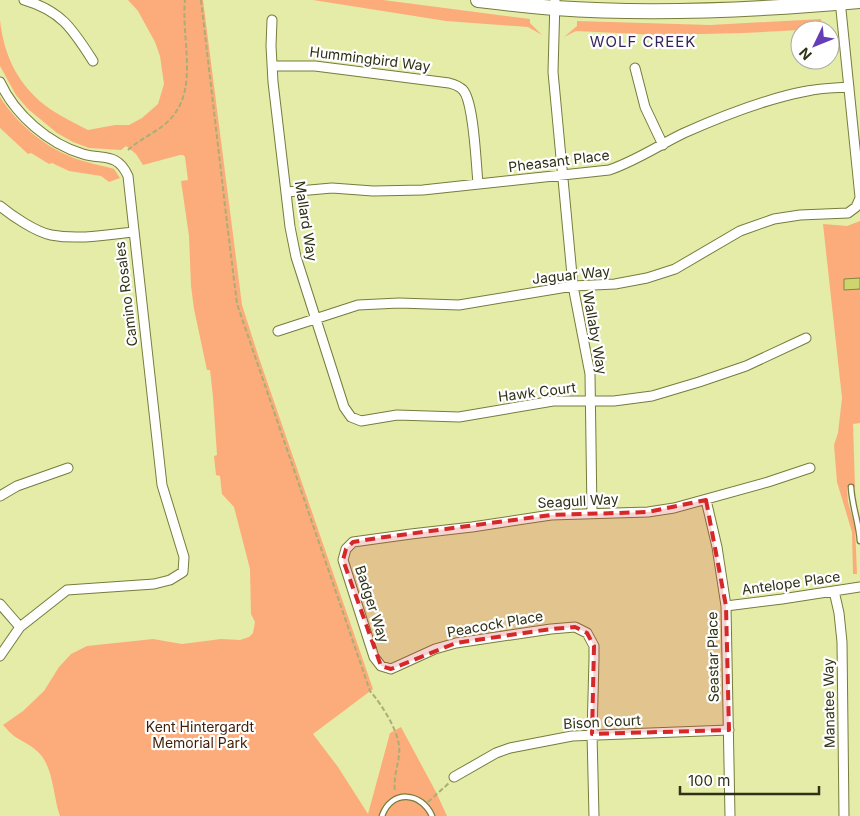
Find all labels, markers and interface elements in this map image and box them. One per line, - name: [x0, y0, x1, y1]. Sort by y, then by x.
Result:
- north arrow: [790, 20, 840, 70]
- district label: WOLF CREEK: [590, 32, 696, 51]
- street label: Hummingbird Way: [309, 43, 432, 74]
- text: N: [795, 45, 815, 64]
- street label: Pheasant Place: [507, 146, 610, 175]
- street label: Mallard Way: [292, 179, 321, 263]
- street label: Camino Rosales: [111, 241, 140, 348]
- street label: Jaguar Way: [531, 262, 611, 287]
- street label: Wallaby Way: [580, 290, 611, 376]
- street label: Hawk Court: [497, 378, 577, 405]
- street label: Seagull Way: [537, 490, 619, 511]
- street label: Badger Way: [352, 563, 393, 645]
- street label: Antelope Place: [741, 567, 841, 598]
- street label: Peacock Place: [445, 607, 544, 640]
- street label: Seastar Place: [703, 612, 722, 702]
- street label: Manatee Way: [819, 658, 838, 748]
- street label: Bison Court: [563, 711, 642, 732]
- park label: Kent Hintergardt Memorial Park: [146, 718, 255, 751]
- scale bar: [680, 764, 819, 796]
- text: 100 m: [688, 771, 730, 790]

